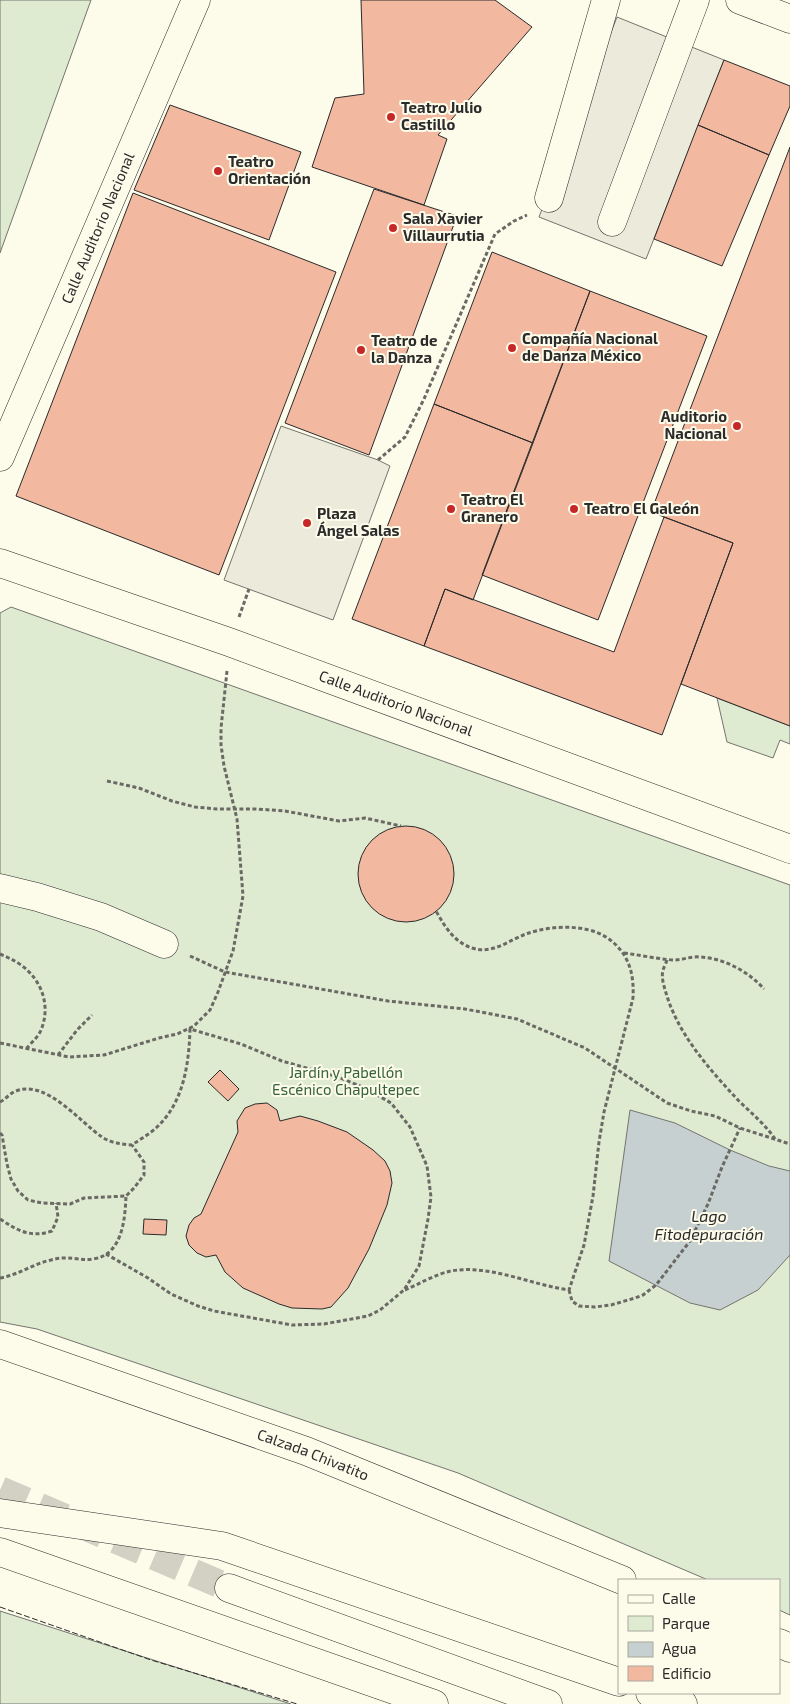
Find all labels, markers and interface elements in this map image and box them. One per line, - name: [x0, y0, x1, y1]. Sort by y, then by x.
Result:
- place label: Teatro Julio Castillo: [401, 98, 482, 133]
- marker: Teatro Julio Castillo: [385, 111, 397, 123]
- street label: Calle Auditorio Nacional: [57, 149, 138, 306]
- place label: Teatro Orientación: [228, 152, 311, 187]
- marker: Teatro Orientación: [212, 165, 224, 177]
- place label: Sala Xavier Villaurrutia: [403, 209, 485, 244]
- marker: Sala Xavier Villaurrutia: [387, 222, 399, 234]
- place label: Compañía Nacional de Danza México: [522, 329, 658, 364]
- place label: Teatro de la Danza: [371, 331, 437, 366]
- marker: Compañía Nacional de Danza México: [506, 342, 518, 354]
- marker: Teatro de la Danza: [355, 344, 367, 356]
- place label: Auditorio Nacional: [661, 407, 727, 442]
- marker: Auditorio Nacional: [731, 420, 743, 432]
- place label: Teatro El Granero: [461, 490, 524, 525]
- place label: Teatro El Galeón: [584, 499, 699, 517]
- marker: Teatro El Granero: [445, 503, 457, 515]
- marker: Teatro El Galeón: [568, 503, 580, 515]
- place label: Plaza Ángel Salas: [317, 504, 400, 539]
- marker: Plaza Ángel Salas: [301, 517, 313, 529]
- street label: Calle Auditorio Nacional: [317, 666, 476, 739]
- park label: Jardín y Pabellón Escénico Chapultepec: [272, 1063, 420, 1098]
- water label: Lago Fitodepuración: [655, 1206, 763, 1243]
- street label: Calzada Chivatito: [255, 1425, 372, 1484]
- legend: [618, 1579, 780, 1694]
- text: Calle: [662, 1589, 696, 1607]
- text: Parque: [662, 1614, 710, 1632]
- text: Agua: [662, 1639, 697, 1657]
- text: Edificio: [662, 1664, 711, 1682]

